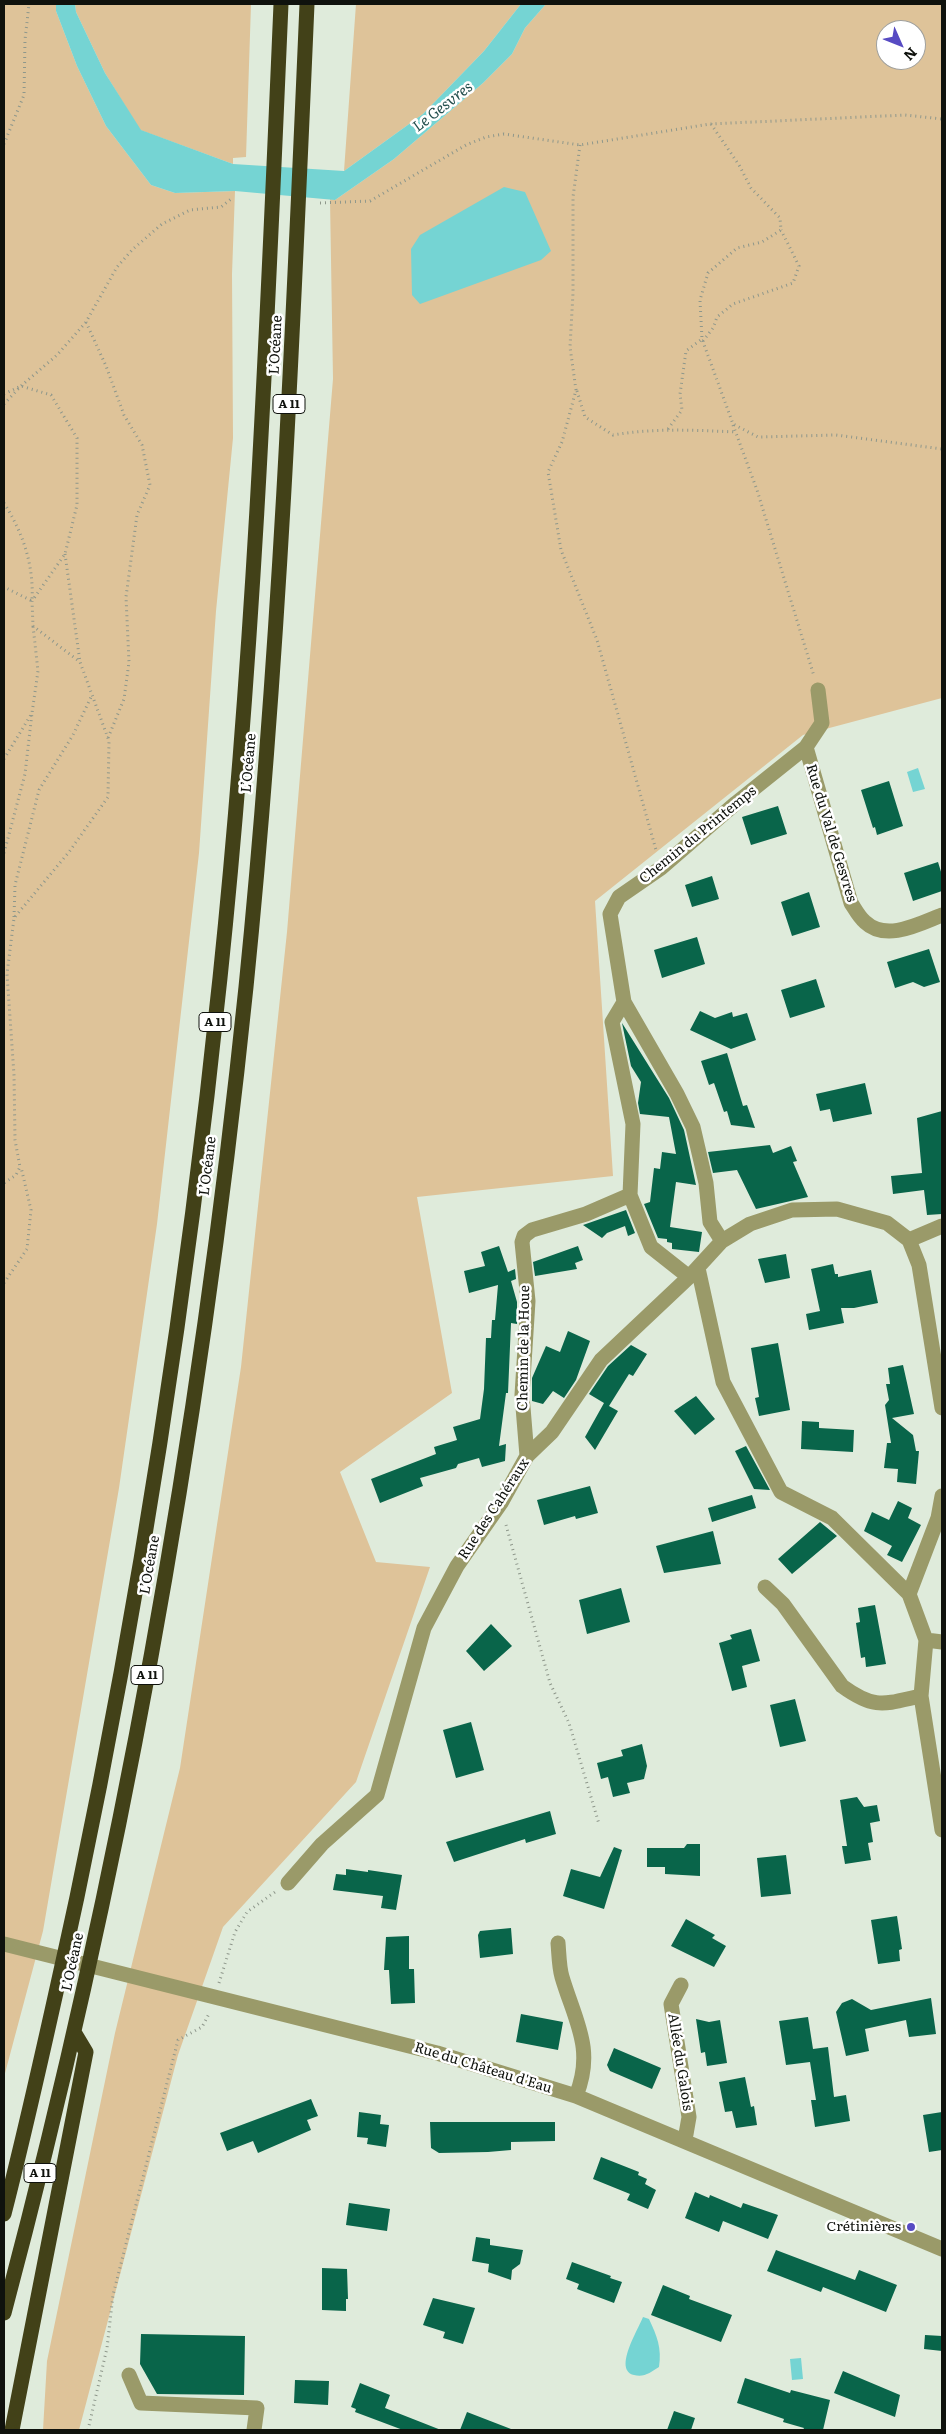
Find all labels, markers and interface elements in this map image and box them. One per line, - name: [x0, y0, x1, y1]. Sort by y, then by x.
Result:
- north arrow: [876, 20, 926, 70]
- text: N: [900, 44, 922, 66]
- water label: Le Gesvres: [410, 78, 476, 136]
- street label: L’Océane: [266, 315, 286, 375]
- road number: A 11: [273, 394, 305, 414]
- street label: L’Océane: [238, 733, 260, 793]
- street label: Rue du Val de Gesvres: [802, 762, 860, 904]
- street label: Chemin du Printemps: [636, 783, 760, 887]
- road number: A 11: [199, 1012, 231, 1032]
- street label: L’Océane: [196, 1136, 220, 1196]
- street label: Chemin de la Houe: [515, 1285, 533, 1411]
- street label: Rue des Cahéraux: [455, 1455, 533, 1563]
- street label: L’Océane: [137, 1534, 163, 1596]
- road number: A 11: [131, 1666, 163, 1684]
- street label: L’Océane: [59, 1931, 87, 1993]
- street label: Allée du Galois: [664, 2012, 696, 2112]
- street label: Rue du Château d'Eau: [412, 2039, 554, 2097]
- road number: A 11: [24, 2164, 56, 2182]
- place label: Crétinières: [826, 2219, 901, 2235]
- marker: Crétinières: [905, 2221, 917, 2233]

